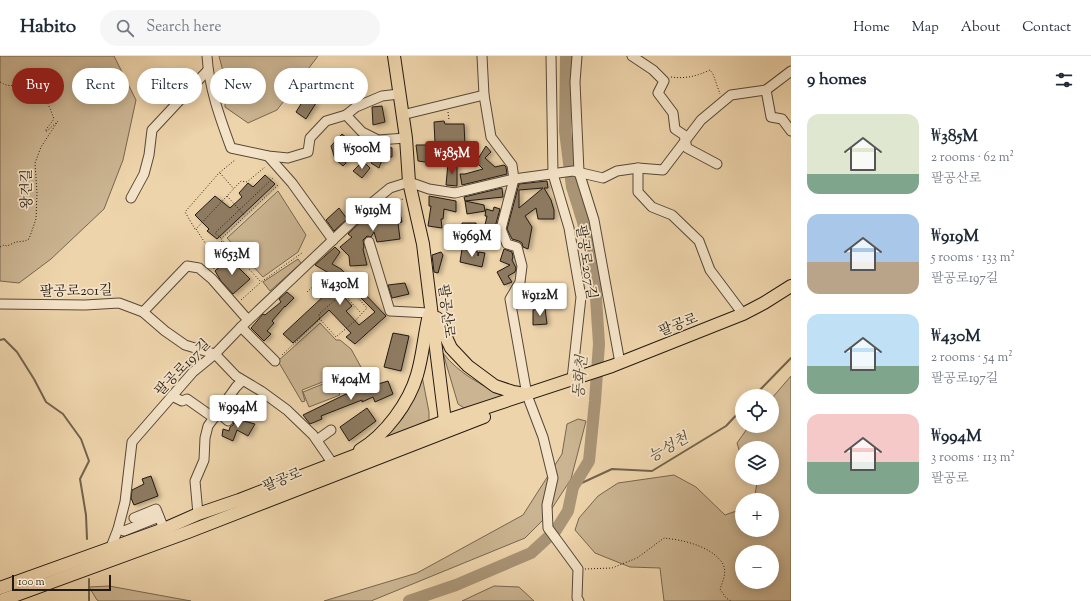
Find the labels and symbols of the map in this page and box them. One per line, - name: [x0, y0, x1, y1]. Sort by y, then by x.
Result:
- pin: ₩500M: [334, 136, 390, 170]
- pin: ₩385M: [424, 141, 480, 175]
- street label: 왕건길: [18, 169, 38, 209]
- pin: ₩919M: [345, 198, 401, 232]
- pin: ₩969M: [444, 224, 500, 258]
- street label: 팔공로207길: [569, 224, 601, 301]
- pin: ₩653M: [204, 242, 260, 276]
- pin: ₩430M: [312, 272, 368, 306]
- street label: 팔공로201길: [40, 281, 113, 303]
- street label: 팔공산로: [432, 283, 458, 340]
- pin: ₩912M: [512, 283, 568, 317]
- street label: 팔공로: [656, 309, 702, 342]
- street label: 팔공로197길: [151, 335, 216, 401]
- water label: 동화천: [569, 353, 594, 400]
- pin: ₩404M: [323, 367, 379, 401]
- pin: ₩994M: [210, 395, 266, 429]
- water label: 능성천: [645, 428, 694, 468]
- street label: 팔공로: [260, 464, 306, 498]
- scale bar: [12, 573, 111, 592]

